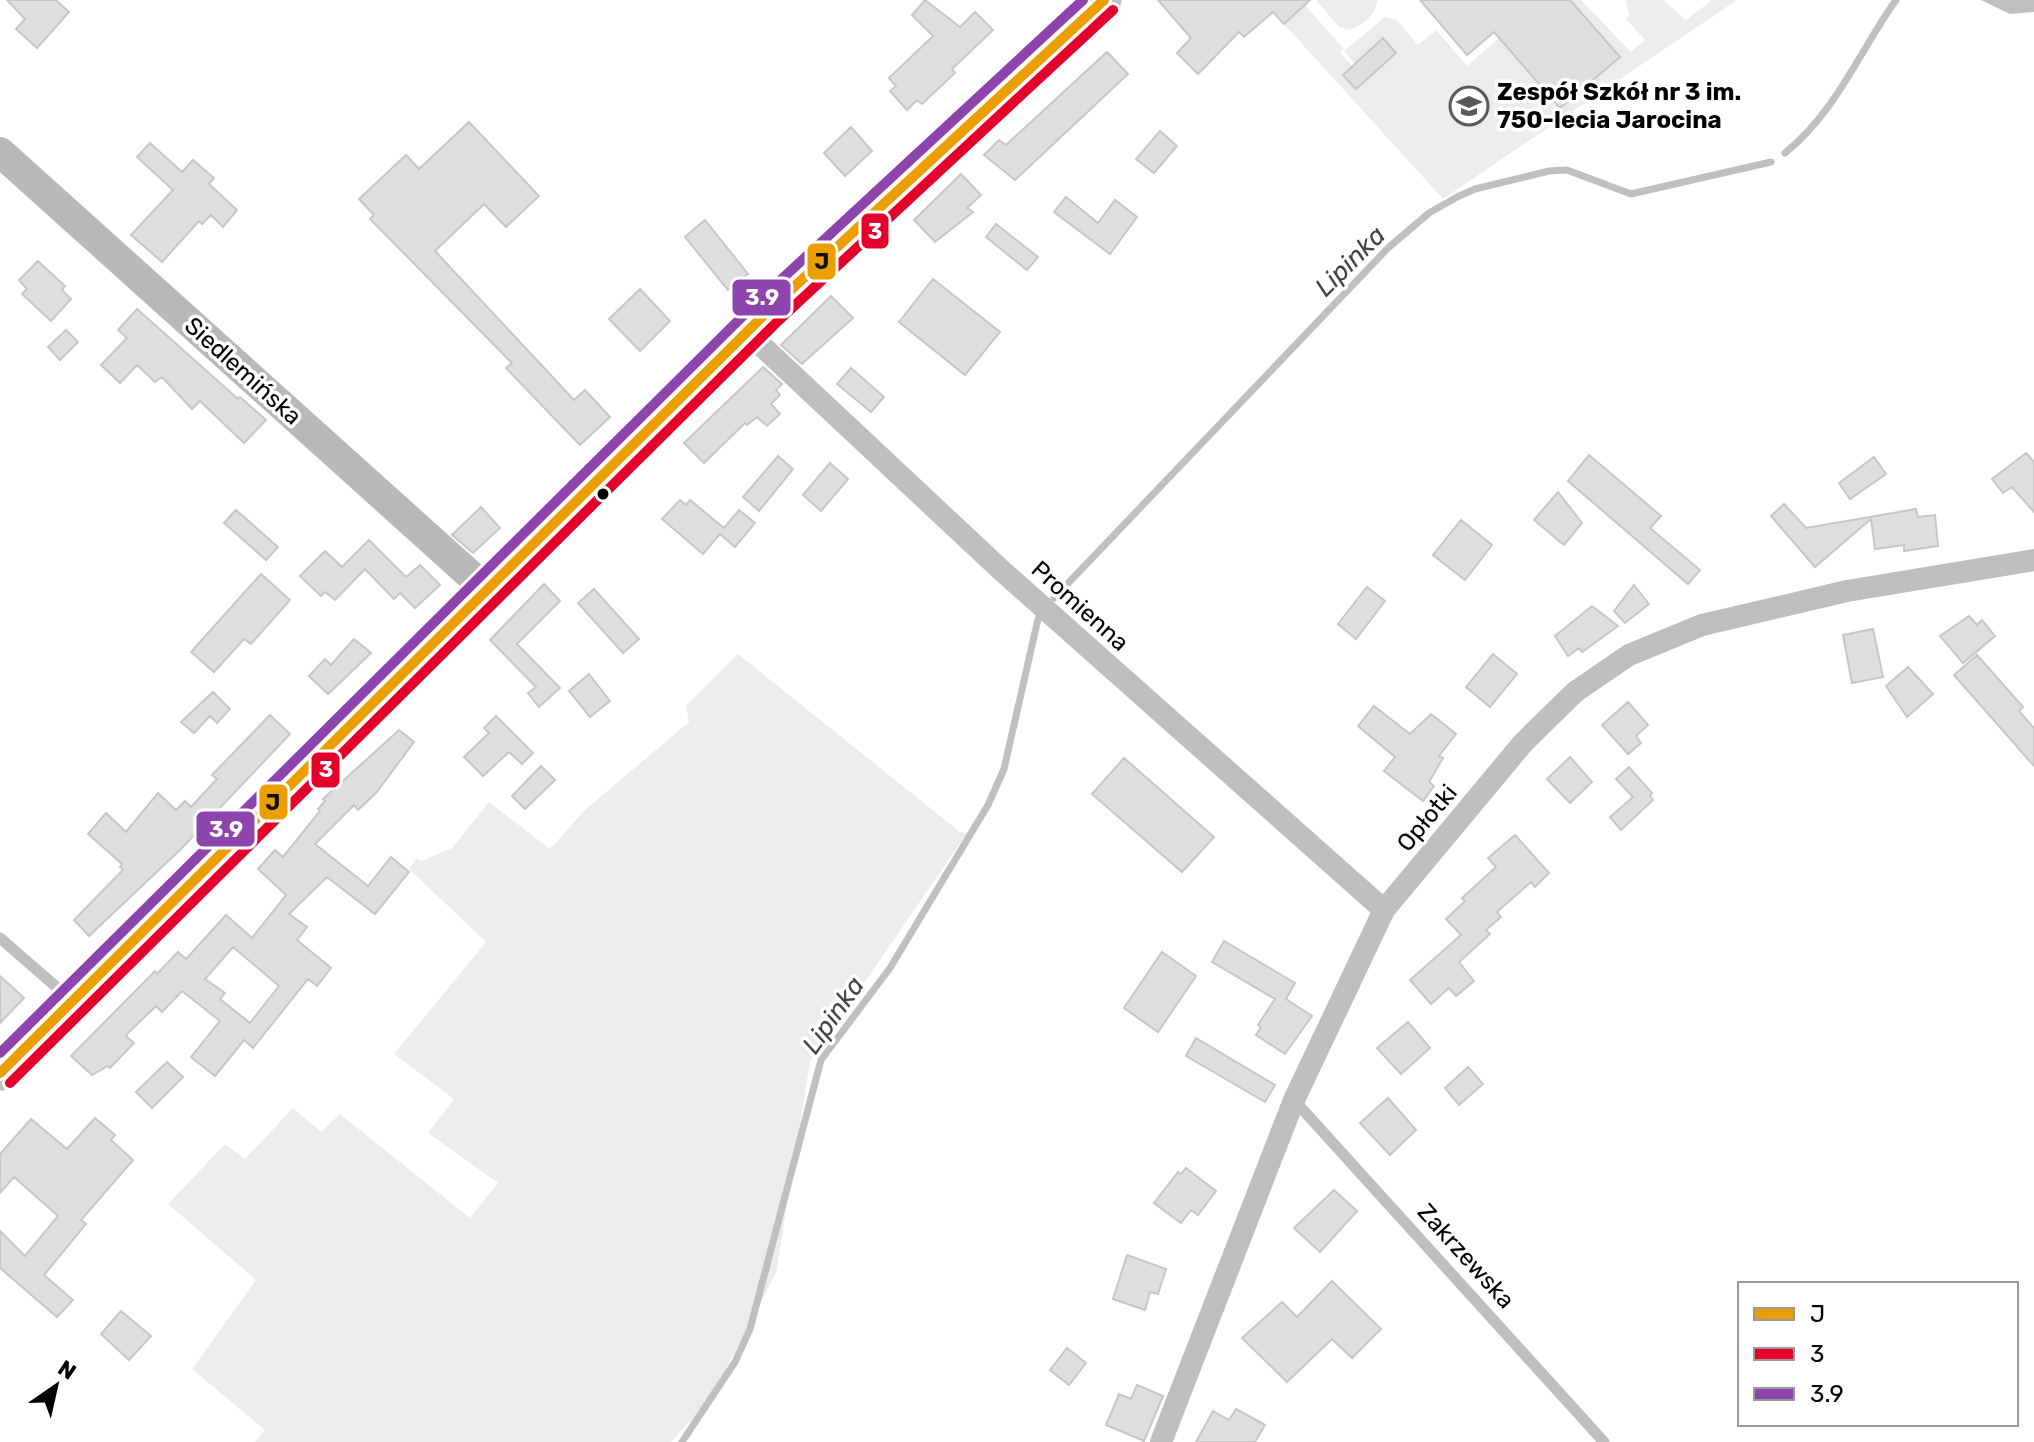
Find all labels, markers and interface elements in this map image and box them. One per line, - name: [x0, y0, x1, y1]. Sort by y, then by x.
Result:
- place label: Zespół Szkół nr 3 im. 750-lecia Jarocina: [1497, 78, 1741, 134]
- school or university icon: Zespół Szkół nr 3 im. 750-lecia Jarocina: [1448, 85, 1490, 127]
- line badge: 3: [860, 212, 890, 250]
- text: 3: [868, 218, 882, 245]
- water label: Lipinka: [1309, 220, 1392, 303]
- line badge: J: [806, 242, 837, 281]
- text: J: [815, 248, 829, 275]
- line badge: 3.9: [731, 278, 792, 317]
- text: 3.9: [745, 284, 779, 311]
- street label: Siedlemińska: [179, 311, 307, 431]
- unlabelled marker: [595, 486, 611, 502]
- street label: Promienna: [1026, 555, 1134, 657]
- line badge: 3: [310, 751, 341, 789]
- text: 3: [319, 756, 333, 783]
- street label: Opłotki: [1391, 779, 1463, 857]
- line badge: J: [258, 783, 289, 821]
- text: J: [266, 789, 280, 816]
- line badge: 3.9: [195, 810, 256, 848]
- text: 3.9: [209, 816, 243, 843]
- water label: Lipinka: [796, 971, 871, 1060]
- street label: Zakrzewska: [1412, 1198, 1520, 1314]
- legend: [1738, 1282, 2018, 1426]
- text: J: [1810, 1300, 1825, 1328]
- text: 3: [1810, 1340, 1824, 1368]
- north arrow: [16, 1346, 96, 1426]
- text: N: [53, 1354, 81, 1385]
- text: 3.9: [1810, 1380, 1844, 1408]

